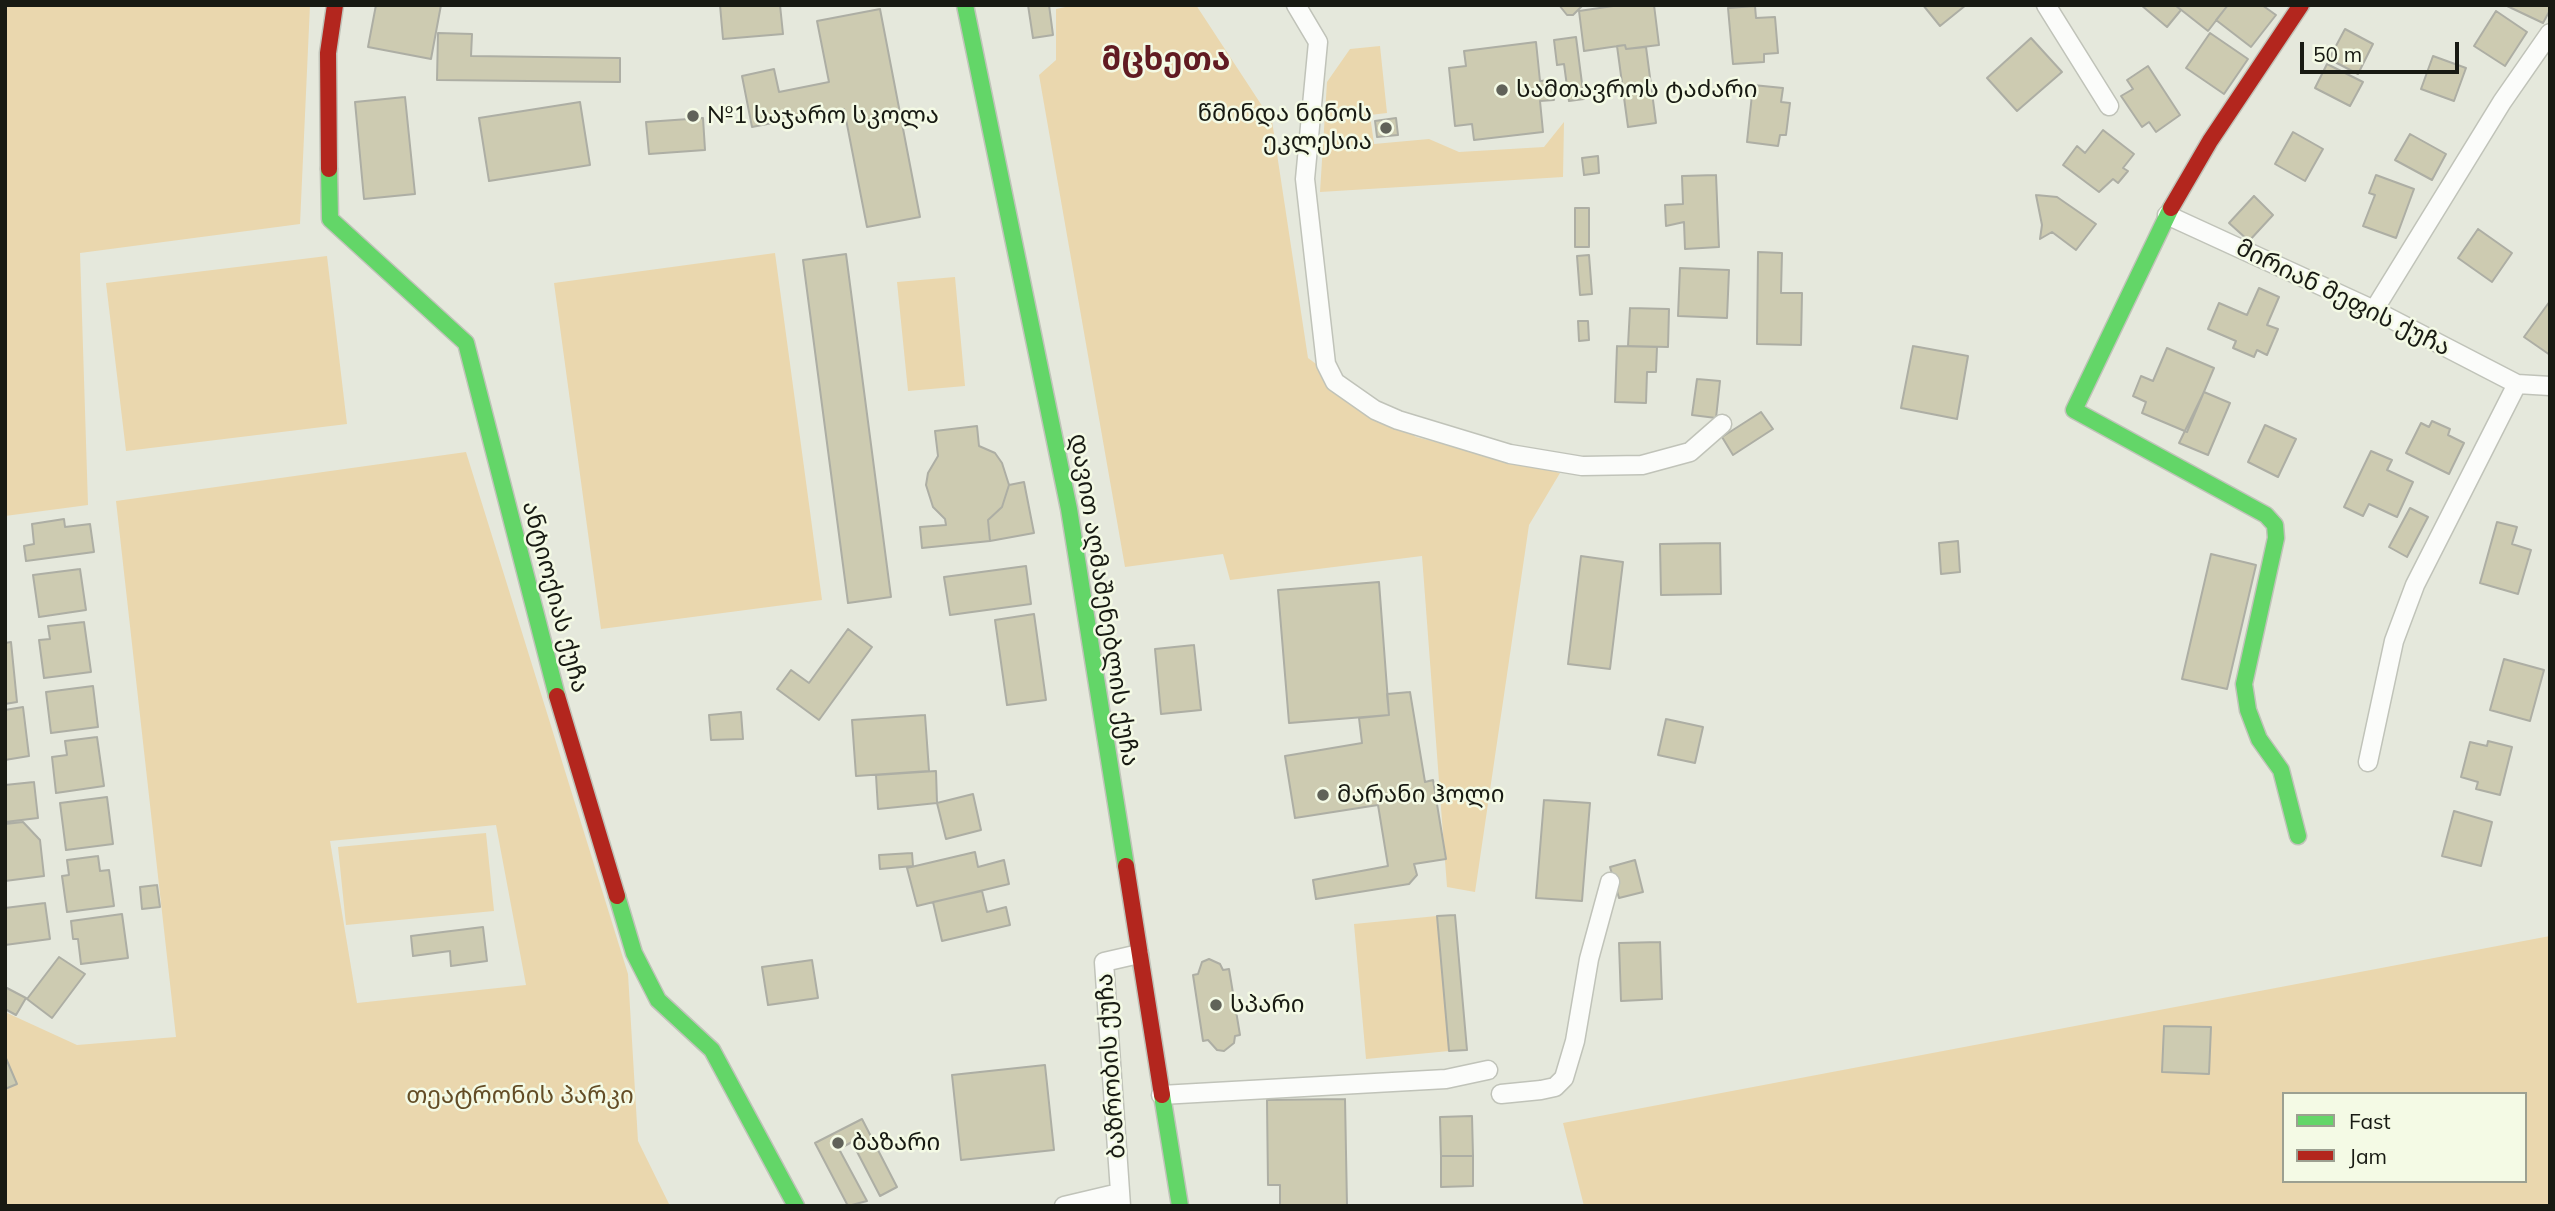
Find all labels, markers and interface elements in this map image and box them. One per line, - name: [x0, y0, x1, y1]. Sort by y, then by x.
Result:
- scale bar: [2303, 28, 2462, 72]
- district label: მცხეთა: [1102, 41, 1230, 79]
- text: 50 m: [2313, 41, 2362, 67]
- place label: სამთავროს ტაძარი: [1516, 76, 1757, 104]
- marker: სამთავროს ტაძარი: [1494, 82, 1510, 98]
- place label: წმინდა ნინოს ეკლესია: [1197, 100, 1372, 156]
- place label: №1 საჯარო სკოლა: [707, 102, 939, 130]
- marker: №1 საჯარო სკოლა: [685, 108, 701, 124]
- marker: წმინდა ნინოს ეკლესია: [1378, 120, 1394, 136]
- street label: მირიან მეფის ქუჩა: [2231, 234, 2455, 362]
- street label: დავით აღმაშენებლის ქუჩა: [1063, 432, 1145, 768]
- street label: ანტიოქიას ქუჩა: [516, 498, 594, 696]
- place label: მარანი ჰოლი: [1337, 781, 1504, 809]
- marker: მარანი ჰოლი: [1315, 787, 1331, 803]
- street label: ბაზრობის ქუჩა: [1090, 972, 1132, 1160]
- place label: სპარი: [1230, 991, 1305, 1019]
- marker: სპარი: [1208, 997, 1224, 1013]
- park label: თეატრონის პარკი: [406, 1082, 634, 1110]
- legend: [2282, 1092, 2527, 1183]
- text: Fast: [2349, 1108, 2391, 1134]
- place label: ბაზარი: [852, 1129, 940, 1157]
- marker: ბაზარი: [830, 1135, 846, 1151]
- text: Jam: [2349, 1143, 2387, 1169]

